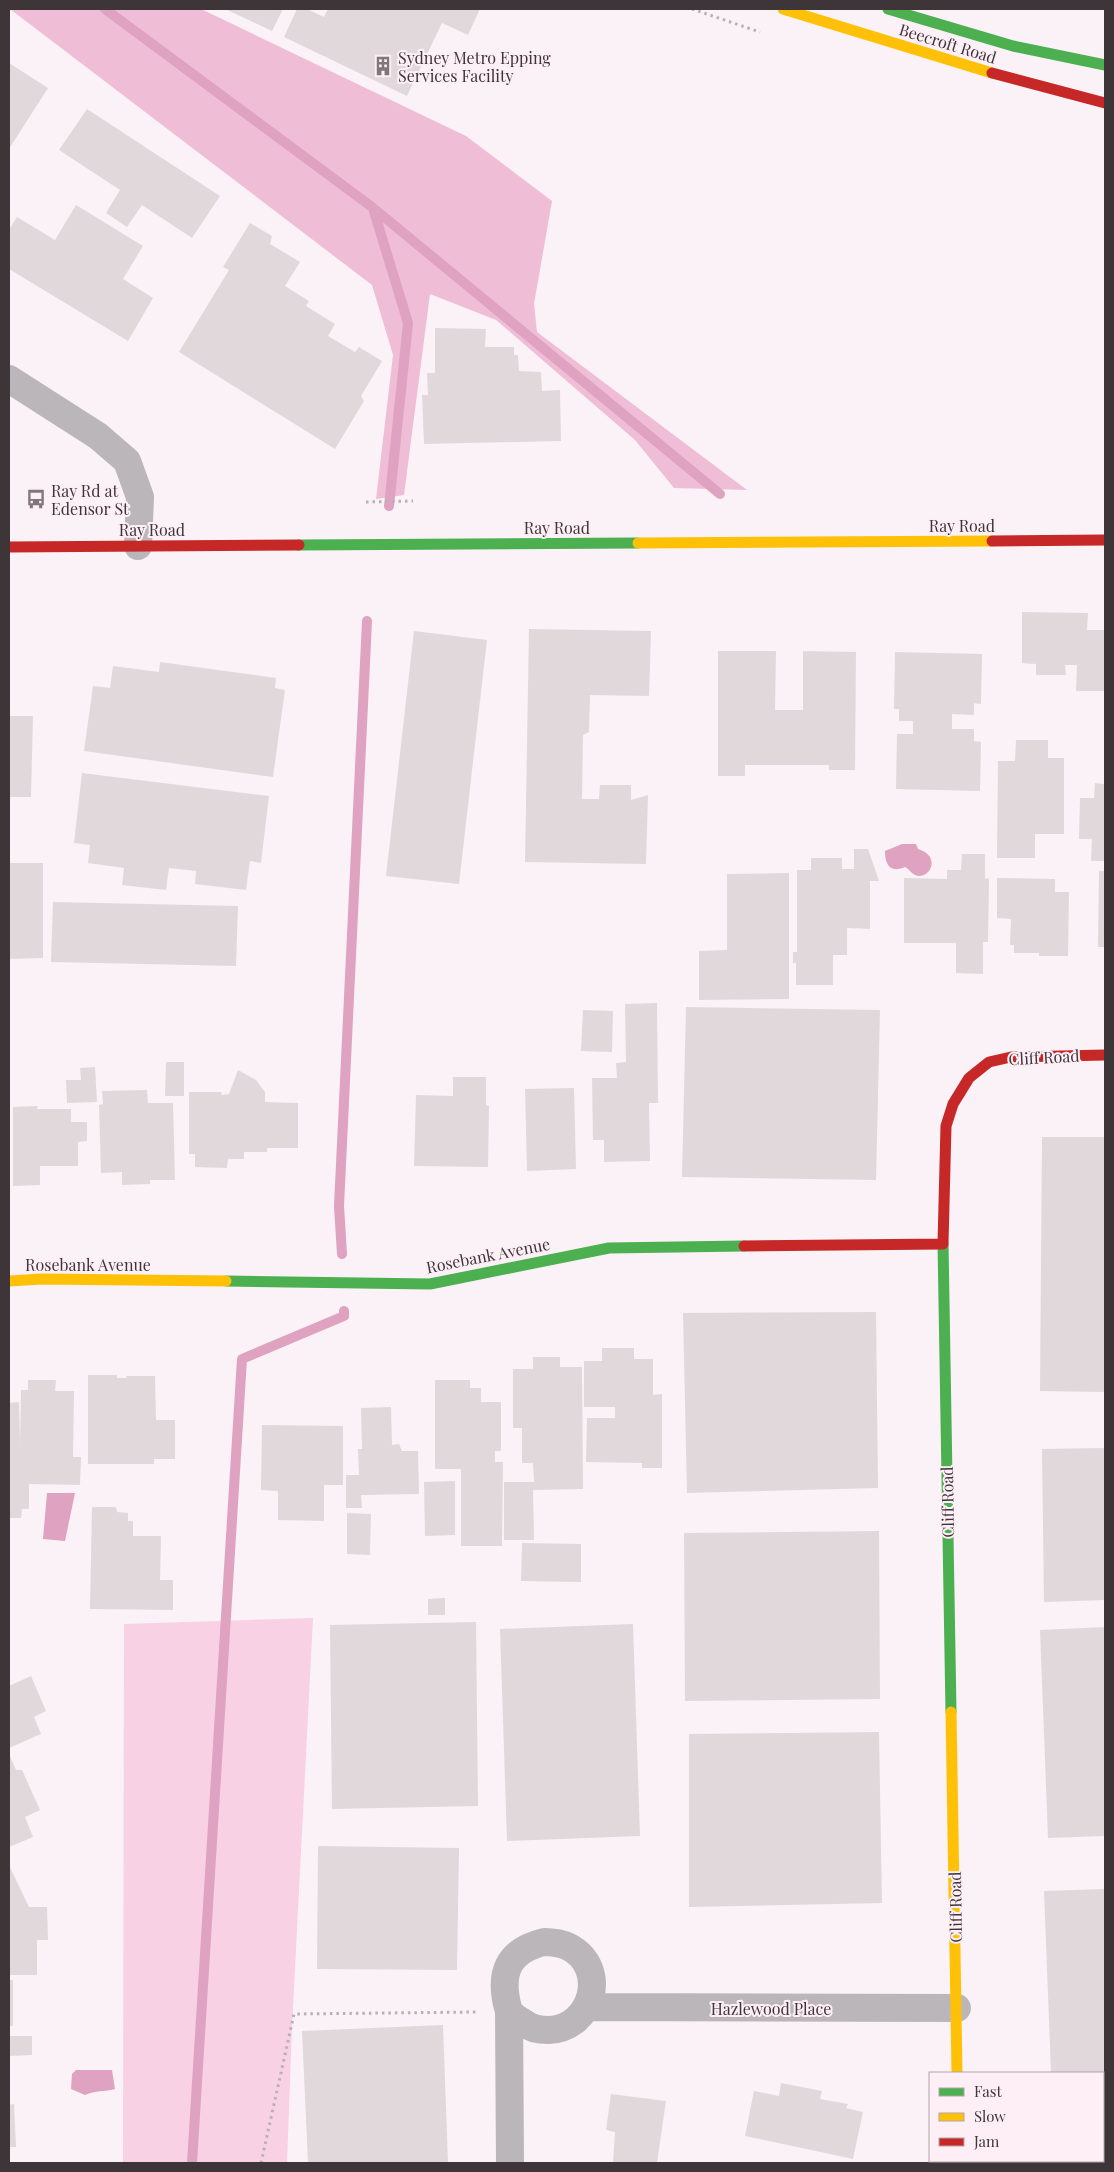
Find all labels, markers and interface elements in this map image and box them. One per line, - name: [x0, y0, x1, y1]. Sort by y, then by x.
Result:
- street label: Beecroft Road: [897, 18, 999, 68]
- place label: Sydney Metro Epping Services Facility: [398, 47, 551, 86]
- building icon: Sydney Metro Epping Services Facility: [372, 55, 394, 77]
- place label: Ray Rd at Edensor St: [51, 480, 129, 519]
- bus stop icon: Ray Rd at Edensor St: [25, 488, 47, 510]
- street label: Ray Road: [929, 515, 995, 536]
- street label: Ray Road: [524, 517, 590, 538]
- street label: Ray Road: [119, 519, 185, 540]
- street label: Cliff Road: [1008, 1045, 1080, 1069]
- street label: Rosebank Avenue: [424, 1233, 552, 1277]
- street label: Rosebank Avenue: [25, 1254, 151, 1275]
- street label: Cliff Road: [936, 1466, 958, 1538]
- street label: Cliff Road: [944, 1871, 966, 1943]
- street label: Hazlewood Place: [711, 1998, 831, 2019]
- legend: [929, 2072, 1104, 2162]
- text: Fast: [974, 2081, 1003, 2101]
- text: Slow: [974, 2106, 1006, 2126]
- text: Jam: [973, 2131, 1000, 2151]

